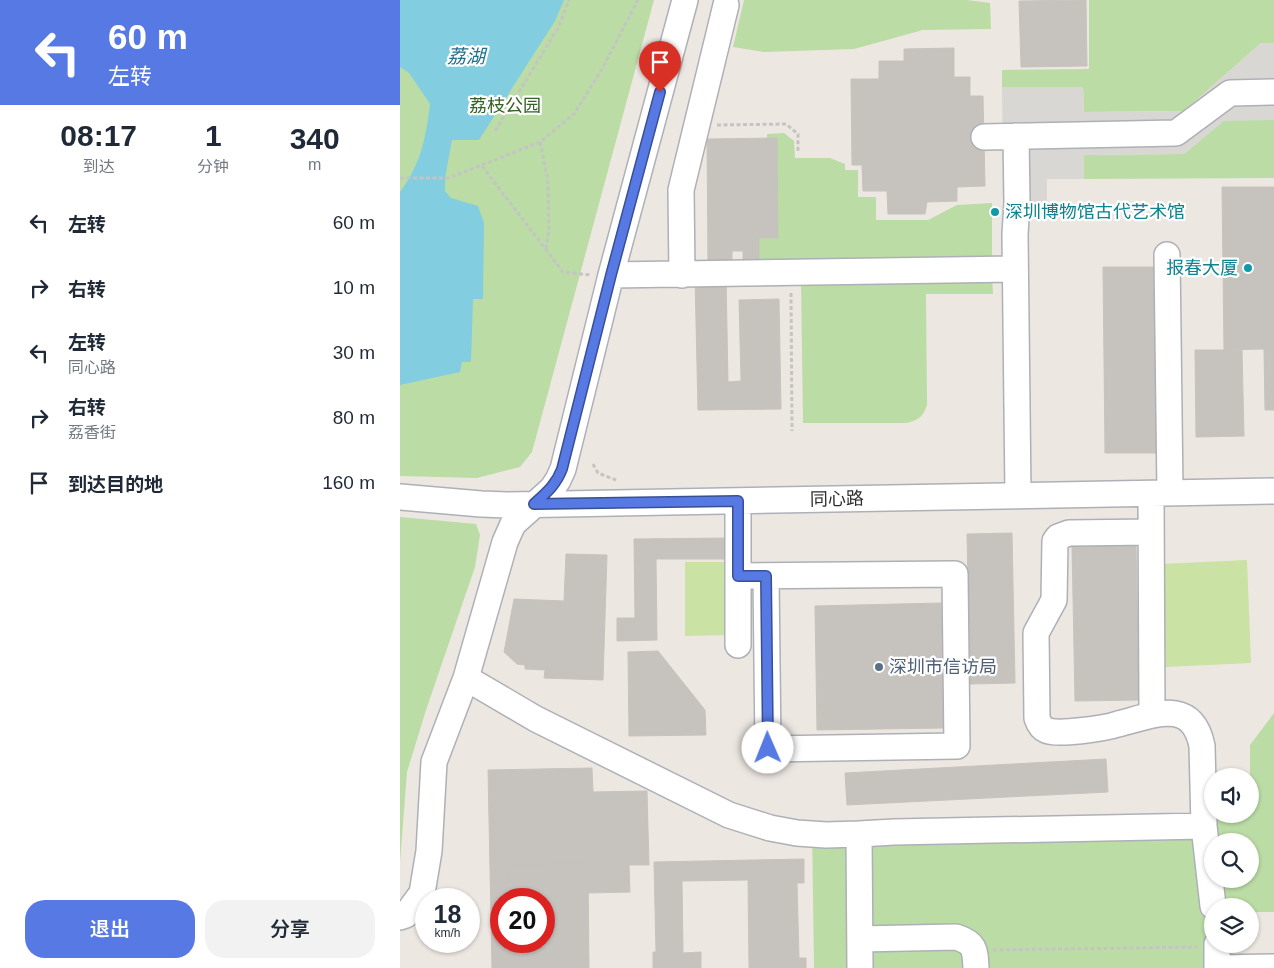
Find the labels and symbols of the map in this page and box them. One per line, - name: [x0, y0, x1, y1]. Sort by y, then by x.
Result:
- pin: [639, 41, 681, 92]
- water label: 荔湖: [447, 46, 488, 67]
- park label: 荔枝公园: [469, 96, 541, 116]
- place label: 深圳博物馆古代艺术馆: [1005, 202, 1185, 222]
- marker: 深圳博物馆古代艺术馆: [989, 206, 1001, 218]
- place label: 报春大厦: [1166, 258, 1238, 278]
- marker: 报春大厦: [1242, 262, 1254, 274]
- street label: 同心路: [810, 489, 864, 509]
- place label: 深圳市信访局: [889, 657, 997, 677]
- marker: 深圳市信访局: [873, 661, 885, 673]
- position arrow: [741, 721, 793, 773]
- speed limit sign: 20: [490, 888, 555, 953]

